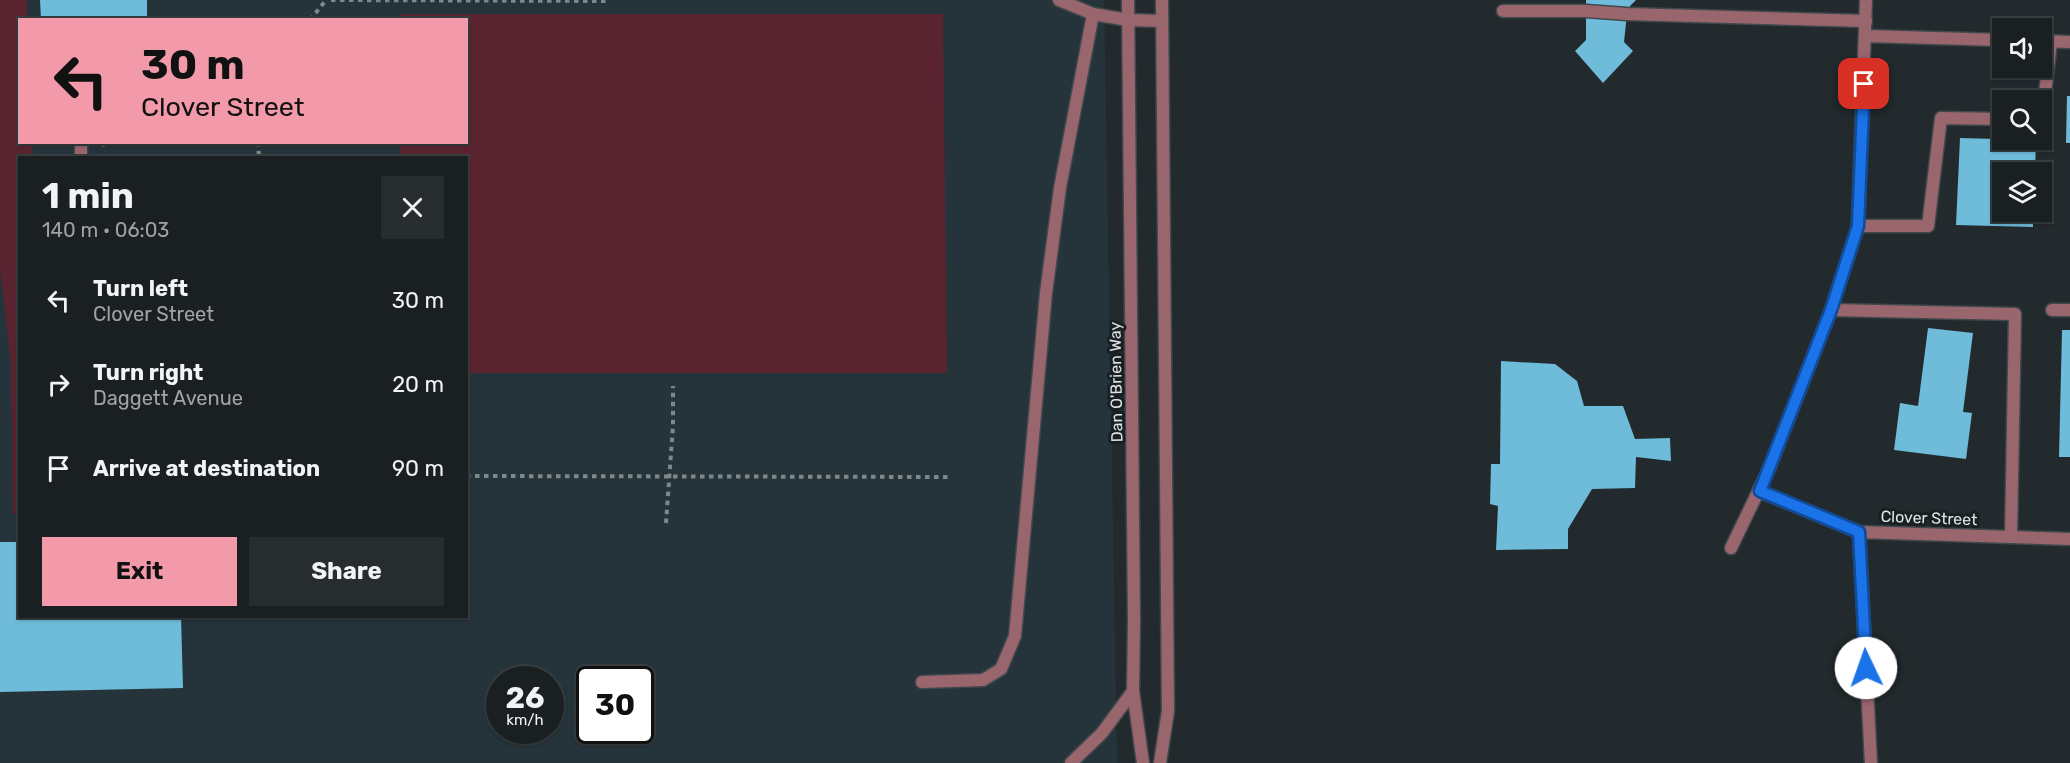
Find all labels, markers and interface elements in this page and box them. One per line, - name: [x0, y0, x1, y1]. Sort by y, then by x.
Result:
- map controls: [1992, 18, 2052, 222]
- button: sound: [1992, 18, 2052, 78]
- text: 30 m: [141, 40, 245, 90]
- icon: left: [42, 42, 120, 120]
- pin: [1838, 58, 1889, 109]
- icon: arrive: [1847, 67, 1880, 100]
- button: search: [1992, 90, 2052, 150]
- text: Clover Street: [141, 91, 304, 123]
- button: layers: [1992, 162, 2052, 222]
- text: 1 min: [42, 174, 134, 217]
- button: close: [381, 176, 444, 239]
- text: 140 m · 06:03: [42, 218, 169, 242]
- text: Turn left: [93, 275, 188, 302]
- icon: left: [42, 284, 75, 317]
- text: 30 m: [392, 287, 444, 314]
- text: Clover Street: [93, 302, 214, 326]
- street label: Dan O'Brien Way: [1105, 321, 1127, 443]
- text: Turn right: [93, 359, 203, 386]
- icon: right: [42, 368, 75, 401]
- text: 20 m: [392, 371, 444, 398]
- text: Daggett Avenue: [93, 386, 243, 410]
- icon: arrive: [42, 452, 75, 485]
- text: Arrive at destination: [93, 455, 320, 482]
- text: 90 m: [392, 455, 444, 482]
- street label: Clover Street: [1880, 507, 1978, 529]
- button: Exit: [42, 537, 237, 606]
- button: Share: [249, 537, 444, 606]
- position arrow: [1834, 636, 1898, 700]
- speed limit sign: 30: [576, 666, 654, 744]
- text: 26: [505, 680, 545, 716]
- text: km/h: [506, 711, 544, 729]

